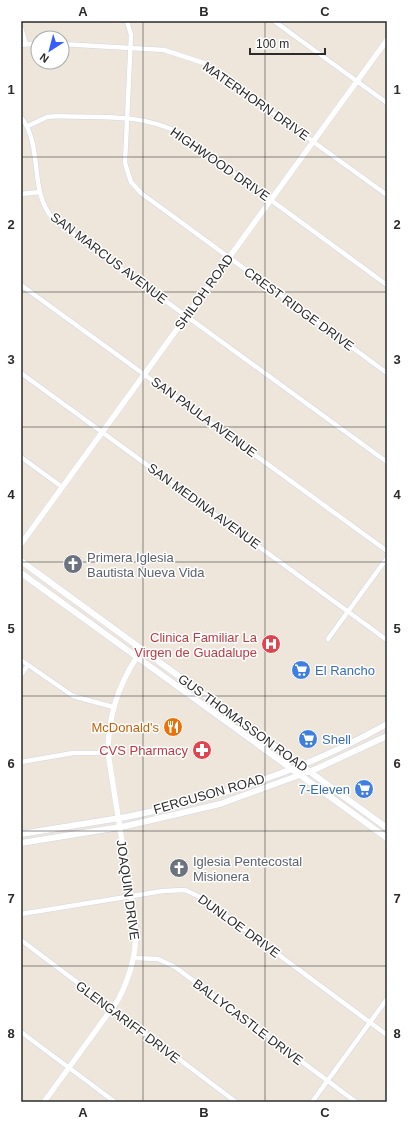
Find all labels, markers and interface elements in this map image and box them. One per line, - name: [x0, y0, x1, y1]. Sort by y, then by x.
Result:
- text: A: [78, 4, 88, 19]
- text: B: [199, 4, 209, 19]
- text: C: [320, 4, 330, 19]
- north arrow: [30, 30, 70, 70]
- scale bar: [250, 30, 325, 56]
- text: 100 m: [256, 37, 289, 51]
- text: N: [37, 51, 51, 65]
- street label: MATERHORN DRIVE: [200, 59, 312, 144]
- text: 1: [7, 82, 15, 97]
- text: 1: [393, 82, 401, 97]
- street label: HIGHWOOD DRIVE: [167, 124, 273, 204]
- street label: SAN MARCUS AVENUE: [48, 209, 171, 307]
- text: 2: [7, 217, 15, 232]
- text: 2: [393, 217, 401, 232]
- street label: SHILOH ROAD: [172, 251, 236, 333]
- street label: CREST RIDGE DRIVE: [241, 264, 357, 354]
- text: 3: [7, 352, 15, 367]
- text: 3: [393, 352, 401, 367]
- street label: SAN PAULA AVENUE: [148, 374, 260, 460]
- street label: SAN MEDINA AVENUE: [145, 460, 264, 552]
- text: 4: [7, 487, 15, 502]
- text: 4: [393, 487, 401, 502]
- place label: Primera Iglesia Bautista Nueva Vida: [87, 550, 205, 580]
- church icon: Primera Iglesia Bautista Nueva Vida: [62, 553, 84, 575]
- text: 5: [7, 621, 15, 636]
- text: 5: [393, 621, 401, 636]
- place label: Clinica Familiar La Virgen de Guadalupe: [134, 630, 258, 660]
- hospital icon: Clinica Familiar La Virgen de Guadalupe: [260, 633, 282, 655]
- supermarket icon: El Rancho: [290, 659, 312, 681]
- place label: El Rancho: [315, 663, 375, 678]
- street label: GUS THOMASSON ROAD: [175, 671, 311, 775]
- restaurant icon: McDonald's: [162, 716, 184, 738]
- place label: McDonald's: [91, 720, 159, 735]
- supermarket icon: Shell: [297, 728, 319, 750]
- place label: Shell: [322, 732, 351, 747]
- pharmacy icon: CVS Pharmacy: [191, 739, 213, 761]
- place label: CVS Pharmacy: [99, 743, 188, 758]
- text: 6: [7, 756, 15, 771]
- text: 6: [393, 756, 401, 771]
- street label: FERGUSON ROAD: [152, 771, 266, 817]
- supermarket icon: 7-Eleven: [353, 778, 375, 800]
- place label: 7-Eleven: [299, 782, 350, 797]
- street label: JOAQUIN DRIVE: [114, 839, 143, 941]
- place label: Iglesia Pentecostal Misionera: [193, 854, 302, 884]
- church icon: Iglesia Pentecostal Misionera: [168, 857, 190, 879]
- text: 7: [7, 891, 15, 906]
- street label: DUNLOE DRIVE: [195, 891, 283, 961]
- text: 7: [393, 891, 401, 906]
- street label: BALLYCASTLE DRIVE: [190, 976, 306, 1068]
- street label: GLENGARIFF DRIVE: [73, 978, 183, 1066]
- text: 8: [7, 1026, 15, 1041]
- text: 8: [393, 1026, 401, 1041]
- text: A: [78, 1105, 88, 1120]
- text: B: [199, 1105, 209, 1120]
- text: C: [320, 1105, 330, 1120]

